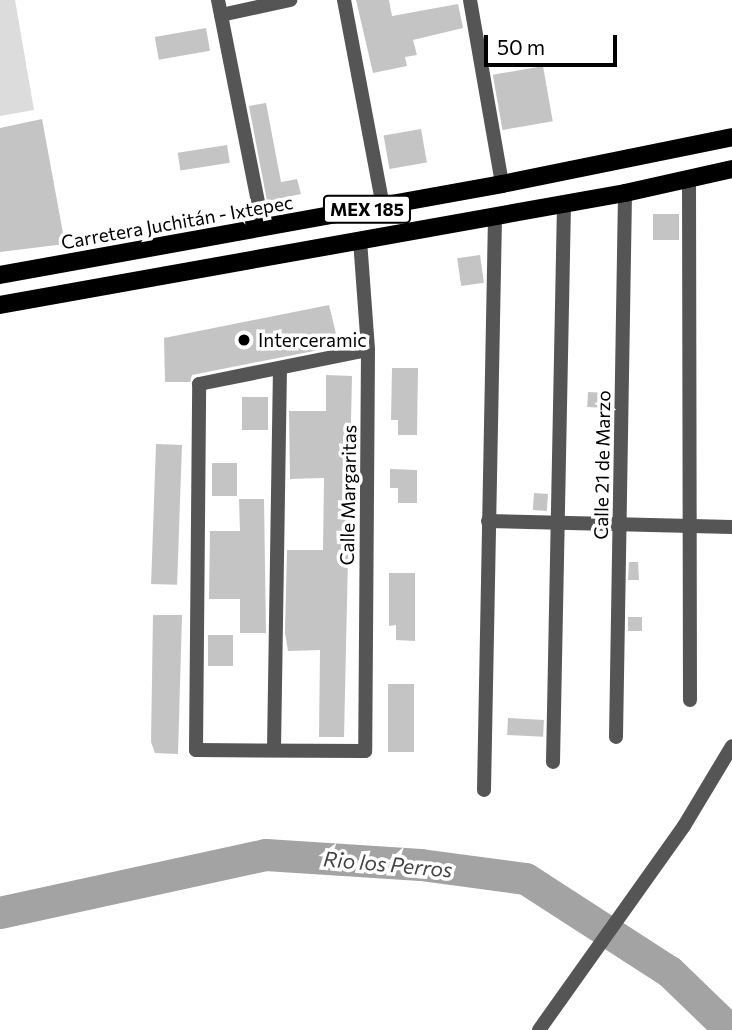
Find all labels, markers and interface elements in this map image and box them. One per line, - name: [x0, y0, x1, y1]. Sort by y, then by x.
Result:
- scale bar: [487, 21, 620, 65]
- text: 50 m: [497, 34, 545, 59]
- street label: Carretera Juchitán - Ixtepec: [59, 190, 295, 254]
- road number: MEX 185: [322, 194, 412, 224]
- place label: Interceramic: [258, 329, 367, 351]
- marker: Interceramic: [236, 332, 252, 348]
- street label: Calle 21 de Marzo: [589, 390, 615, 540]
- street label: Calle Margaritas: [335, 424, 361, 566]
- water label: Rio los Perros: [322, 846, 454, 882]

